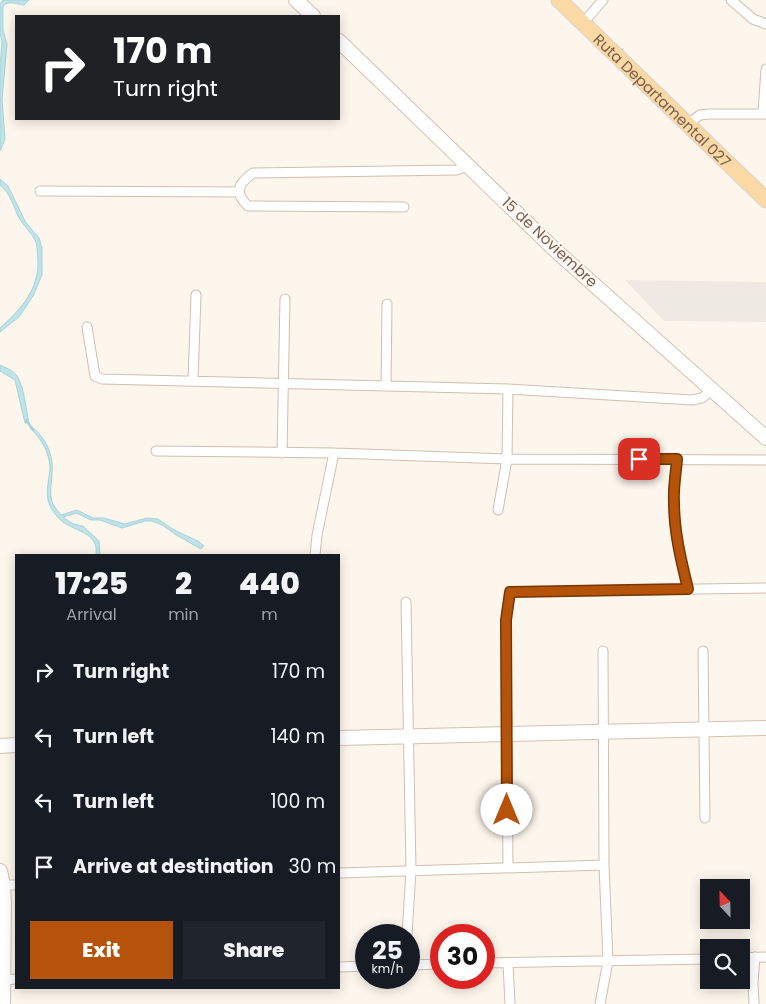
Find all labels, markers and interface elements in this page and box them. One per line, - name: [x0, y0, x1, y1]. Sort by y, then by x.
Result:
- text: 170 m: [113, 26, 212, 75]
- street label: Ruta Departamental 027: [589, 29, 736, 171]
- icon: right: [30, 35, 95, 100]
- text: Turn right: [113, 73, 218, 104]
- street label: 15 de Noviembre: [498, 192, 602, 292]
- pin: [618, 438, 660, 480]
- icon: arrive: [625, 445, 653, 473]
- text: 17:25: [55, 562, 128, 605]
- text: 2: [175, 562, 192, 605]
- text: 440: [239, 562, 300, 605]
- text: Arrival: [66, 603, 117, 626]
- text: min: [168, 603, 199, 626]
- text: m: [261, 603, 278, 626]
- icon: right: [30, 658, 58, 686]
- text: Turn right: [73, 658, 169, 685]
- text: 170 m: [272, 658, 325, 685]
- icon: left: [30, 723, 58, 751]
- text: Turn left: [73, 723, 154, 750]
- text: 140 m: [270, 723, 325, 750]
- position arrow: [480, 783, 532, 835]
- icon: left: [30, 788, 58, 816]
- text: Turn left: [73, 788, 154, 815]
- text: 100 m: [270, 788, 325, 815]
- icon: arrive: [30, 853, 58, 881]
- text: Arrive at destination: [73, 853, 274, 880]
- text: 30 m: [289, 853, 336, 880]
- north arrow: [700, 879, 750, 929]
- map controls: [700, 879, 750, 989]
- button: Exit: [30, 921, 173, 979]
- button: Share: [183, 921, 325, 979]
- speed limit sign: 30: [430, 924, 495, 989]
- text: 25: [372, 933, 403, 968]
- button: search: [700, 939, 750, 989]
- text: km/h: [372, 960, 403, 977]

